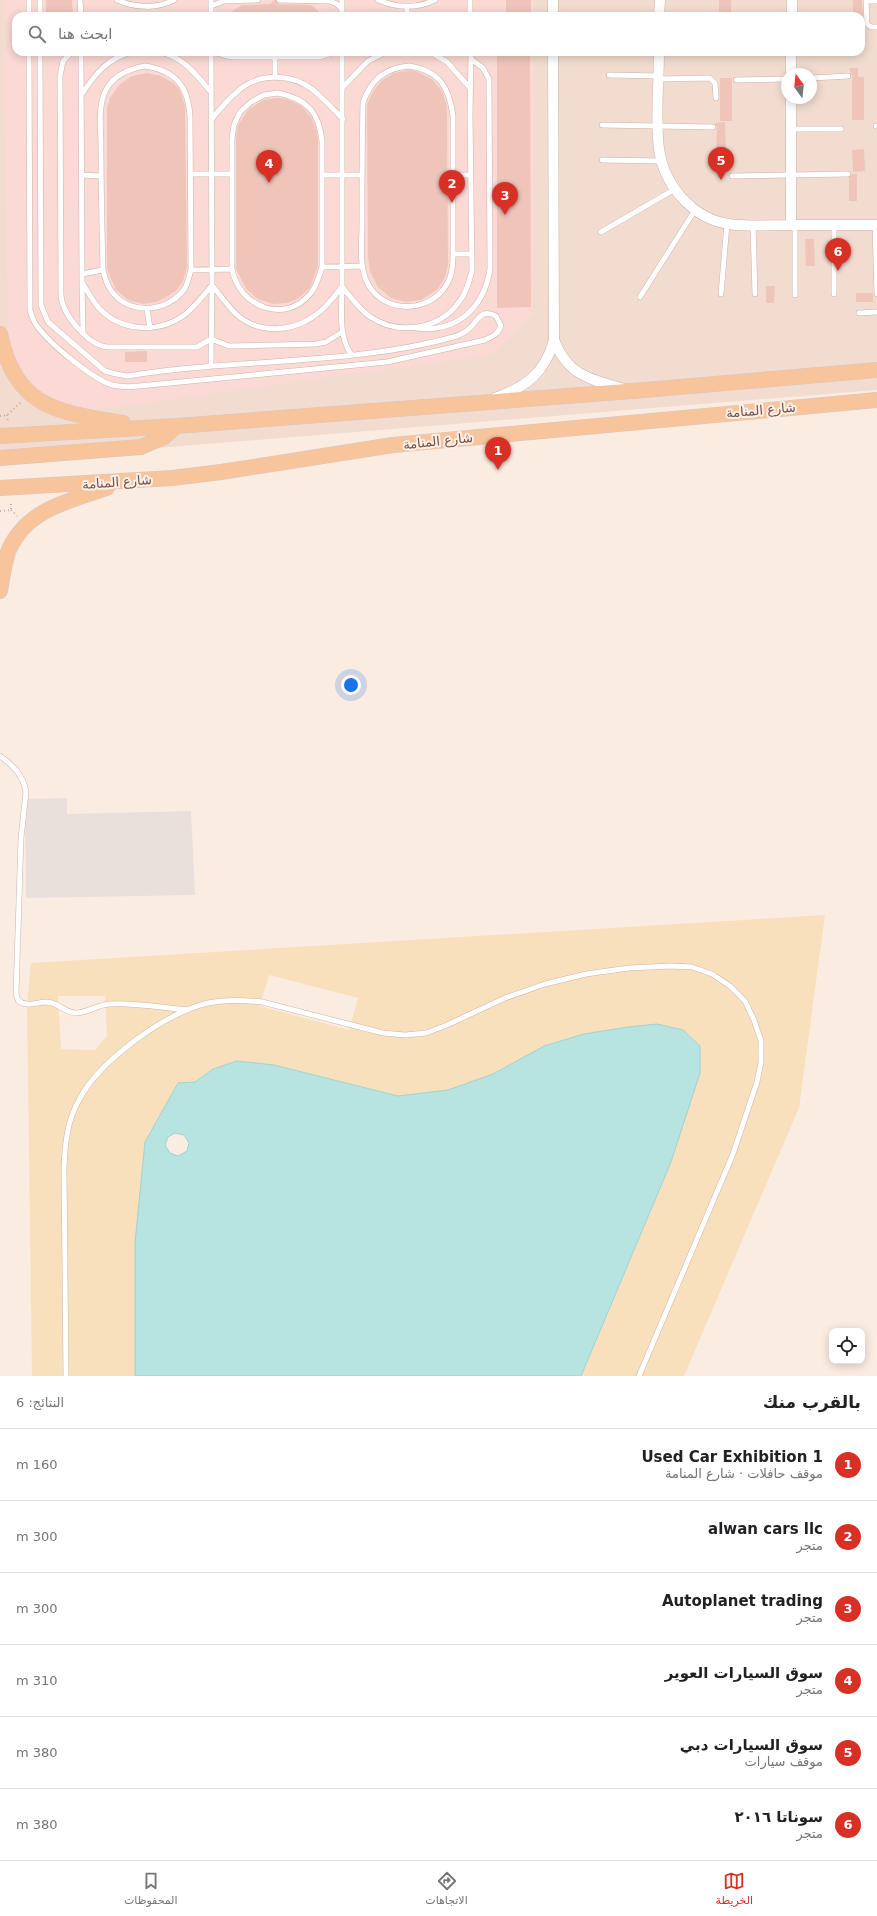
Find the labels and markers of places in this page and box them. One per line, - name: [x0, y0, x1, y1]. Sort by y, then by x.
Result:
- pin: 5: [708, 147, 734, 180]
- pin: 4: [256, 150, 282, 183]
- pin: 2: [439, 170, 465, 203]
- pin: 3: [492, 182, 518, 215]
- pin: 6: [825, 238, 851, 271]
- pin: 1: [485, 437, 511, 470]

